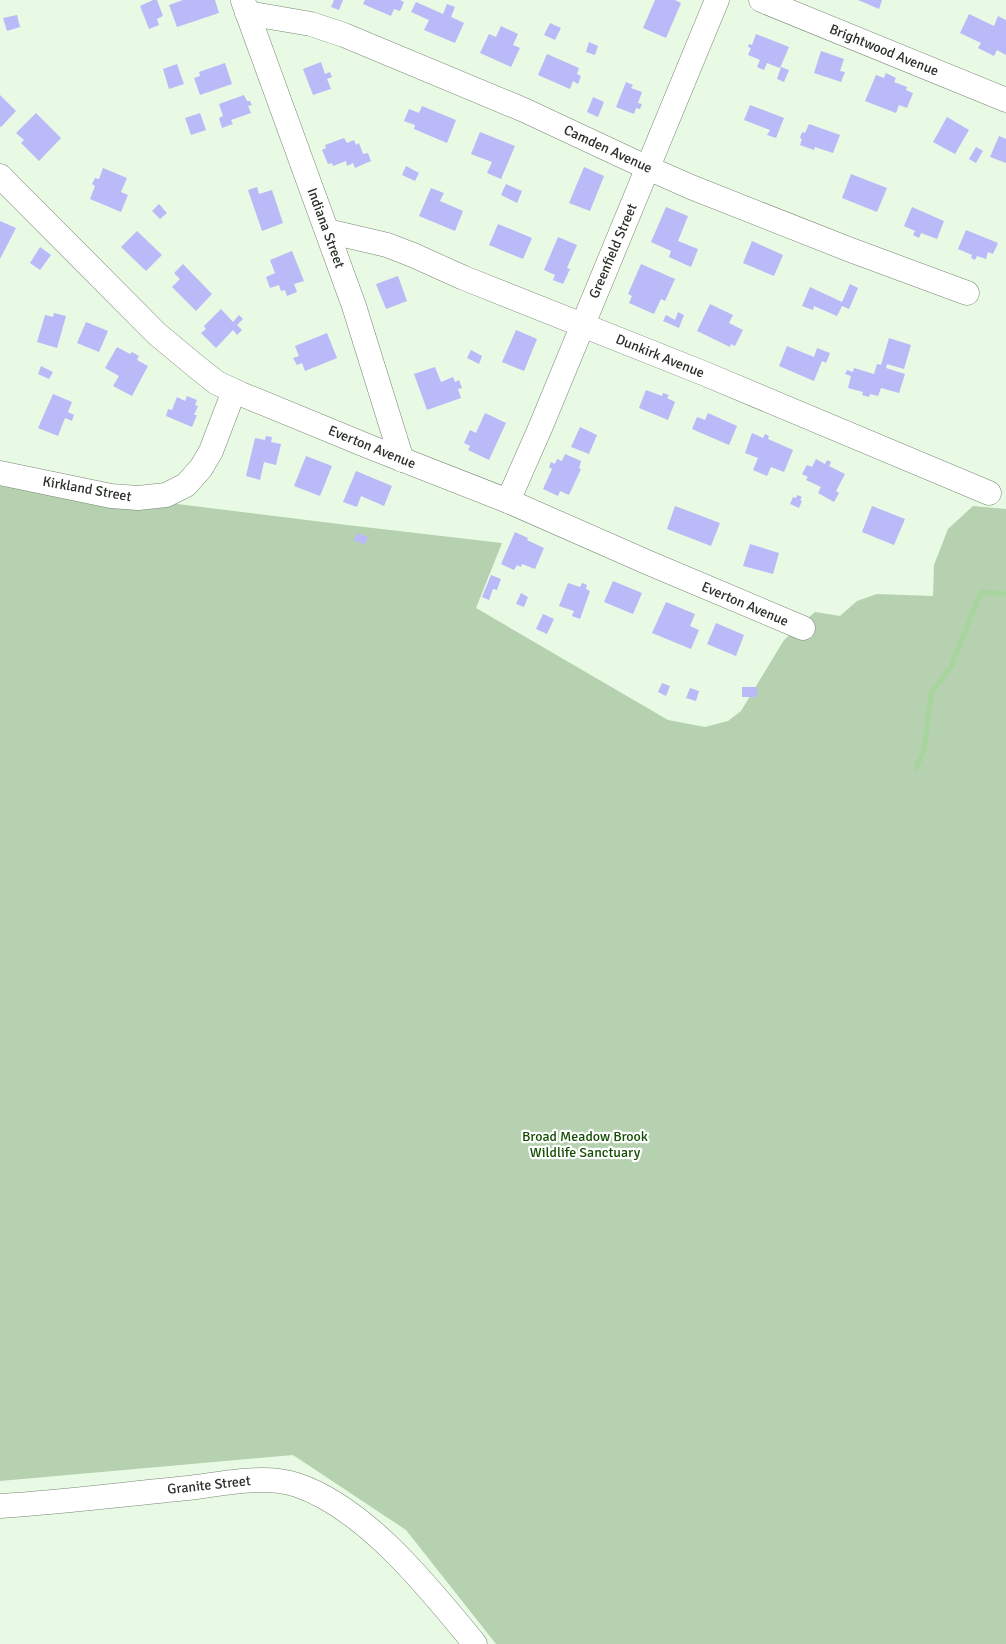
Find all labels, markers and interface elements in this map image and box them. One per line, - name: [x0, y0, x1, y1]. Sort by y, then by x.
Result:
- street label: Brightwood Avenue: [827, 20, 941, 80]
- street label: Camden Avenue: [561, 121, 655, 177]
- street label: Indiana Street: [304, 185, 348, 271]
- street label: Greenfield Street: [585, 201, 641, 301]
- street label: Dunkirk Avenue: [613, 330, 707, 382]
- street label: Everton Avenue: [326, 422, 418, 472]
- street label: Kirkland Street: [41, 473, 133, 505]
- street label: Everton Avenue: [699, 578, 791, 630]
- park label: Broad Meadow Brook Wildlife Sanctuary: [522, 1128, 648, 1161]
- street label: Granite Street: [166, 1472, 252, 1498]

